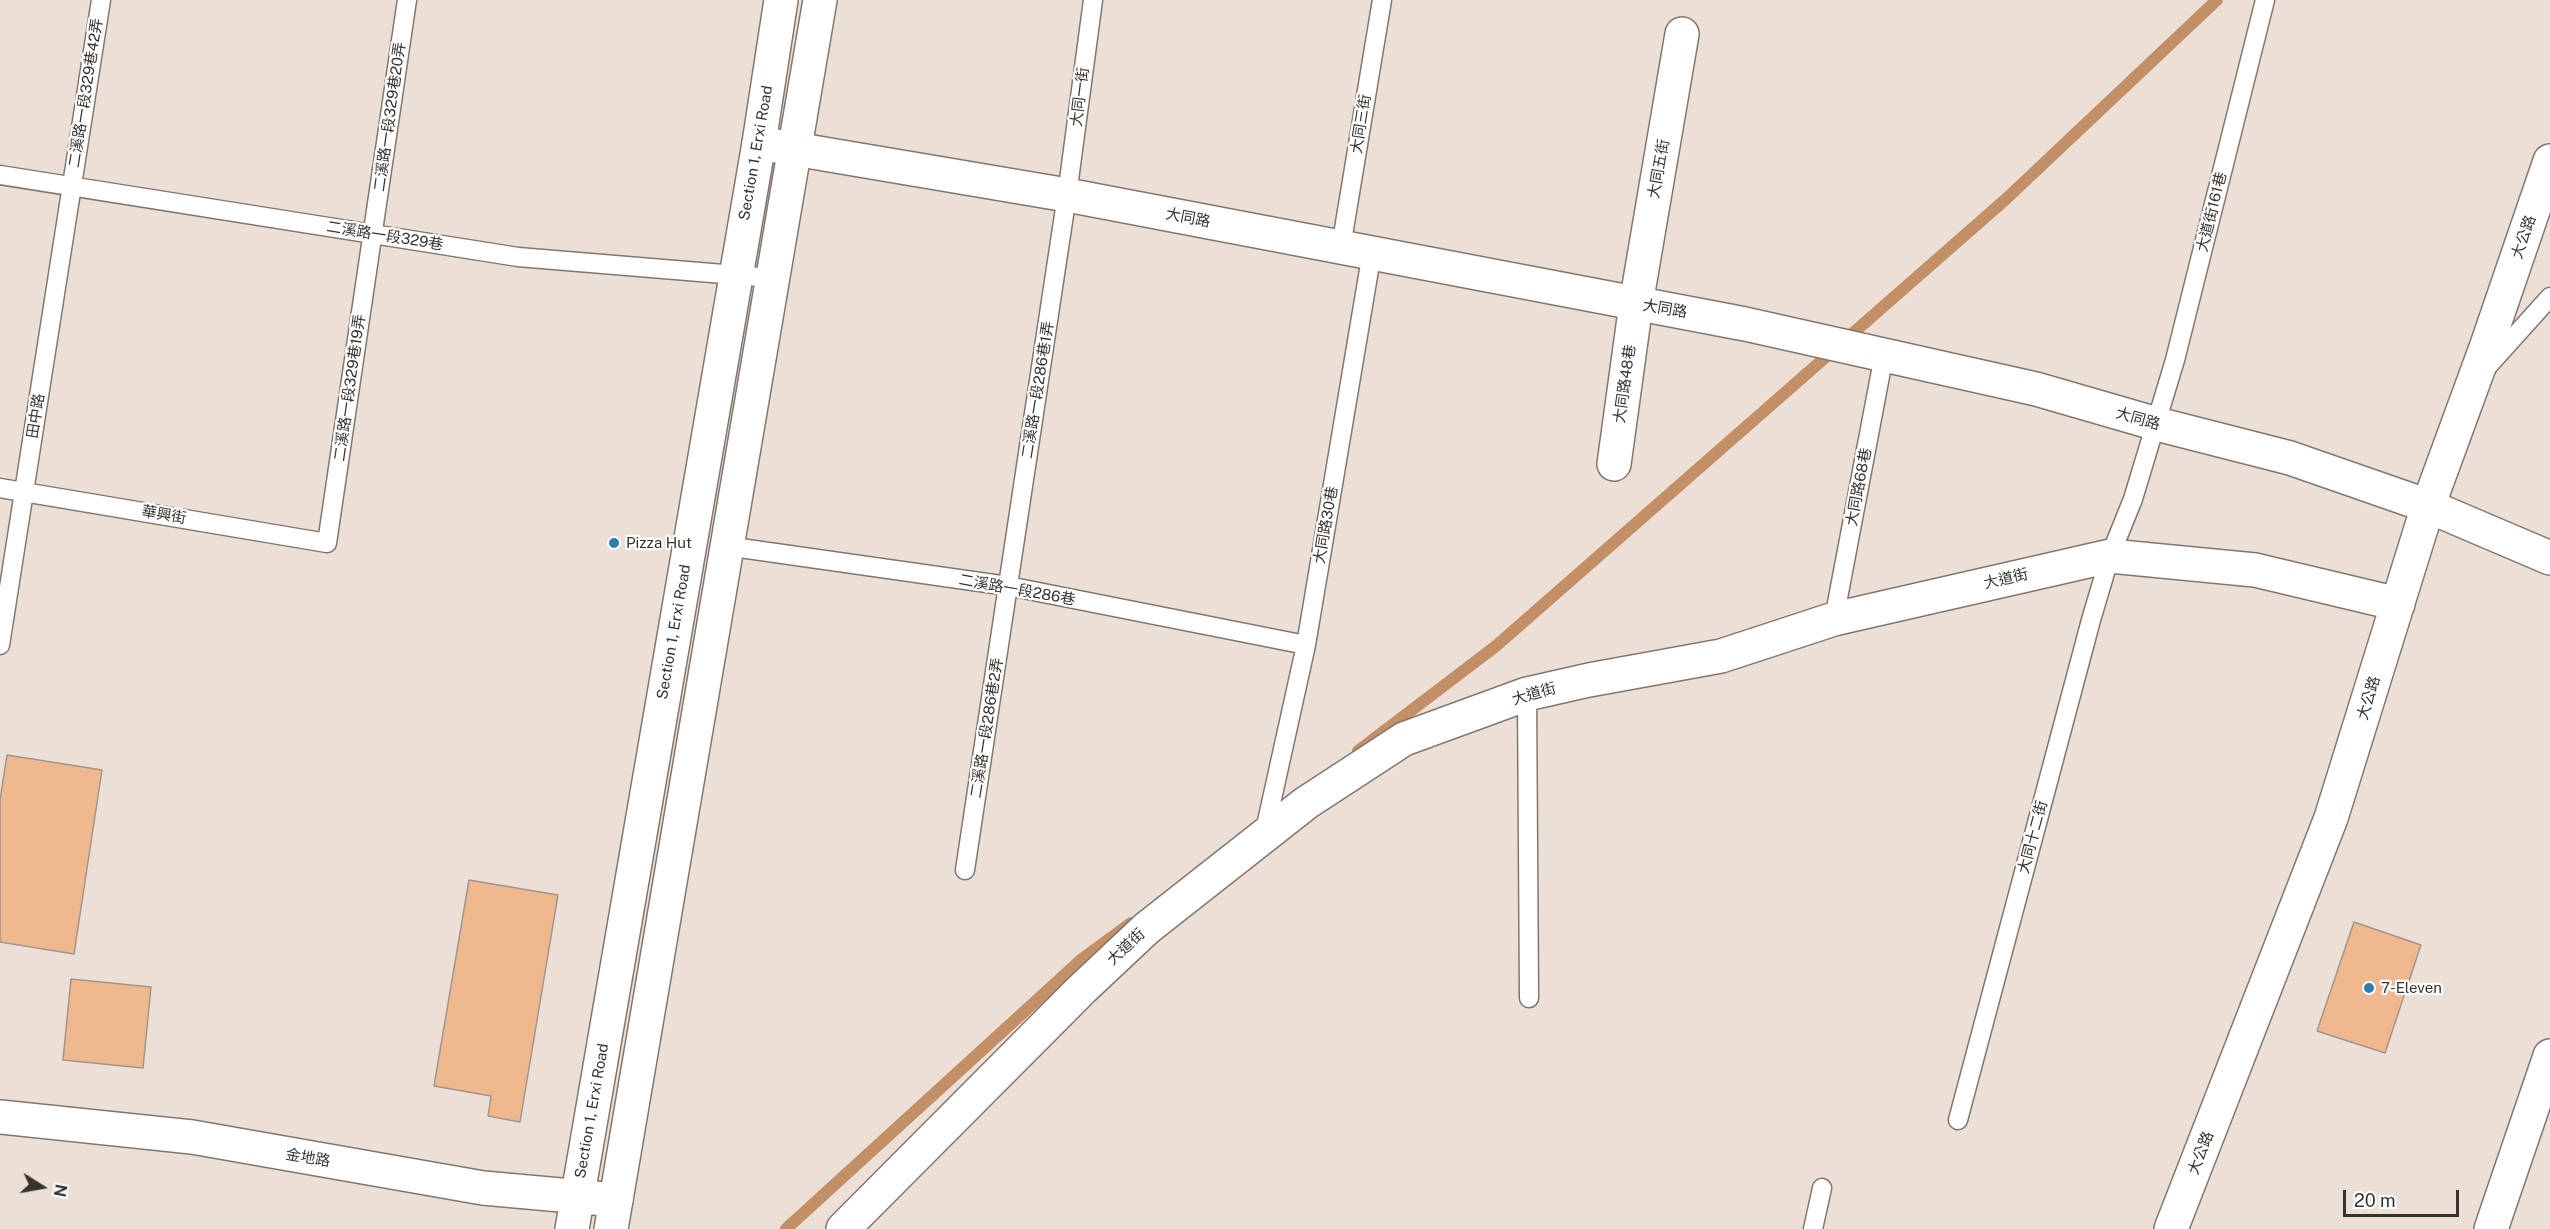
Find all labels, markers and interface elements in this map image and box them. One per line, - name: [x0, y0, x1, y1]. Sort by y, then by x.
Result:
- street label: 二溪路一段329巷42弄: [65, 17, 107, 169]
- street label: 二溪路一段329巷20弄: [371, 41, 409, 193]
- street label: 大同一街: [1067, 66, 1093, 128]
- street label: Section 1, Erxi Road: [735, 84, 777, 222]
- street label: 大同三街: [1347, 93, 1375, 155]
- street label: 大同五街: [1645, 138, 1673, 200]
- street label: 大道街161巷: [2193, 170, 2231, 254]
- street label: 大同路: [1164, 205, 1212, 231]
- street label: 大公路: [2508, 213, 2540, 261]
- street label: 二溪路一段329巷: [325, 218, 445, 254]
- street label: 大同路: [1641, 296, 1689, 322]
- street label: 二溪路一段329巷19弄: [331, 313, 369, 463]
- street label: 二溪路一段286巷1弄: [1018, 320, 1058, 460]
- street label: 大同路48巷: [1611, 344, 1639, 424]
- street label: 田中路: [24, 392, 48, 440]
- street label: 大同路: [2114, 404, 2162, 434]
- street label: 大同路68巷: [1843, 447, 1875, 527]
- street label: 大同路30巷: [1310, 485, 1342, 565]
- street label: 華興街: [140, 502, 188, 528]
- place label: Pizza Hut: [626, 534, 692, 552]
- marker: Pizza Hut: [607, 536, 621, 550]
- street label: Section 1, Erxi Road: [653, 563, 695, 701]
- street label: 大道街: [1982, 565, 2030, 593]
- street label: 二溪路一段286巷: [957, 571, 1077, 609]
- street label: 二溪路一段286巷2弄: [967, 657, 1007, 799]
- street label: 大公路: [2354, 674, 2384, 722]
- street label: 大道街: [1510, 679, 1558, 709]
- street label: 大同十二街: [2015, 798, 2051, 876]
- street label: 大道街: [1103, 925, 1149, 969]
- place label: 7-Eleven: [2381, 979, 2442, 997]
- marker: 7-Eleven: [2362, 981, 2376, 995]
- street label: Section 1, Erxi Road: [571, 1042, 613, 1180]
- street label: 大公路: [2185, 1129, 2217, 1177]
- street label: 金地路: [284, 1145, 332, 1171]
- north arrow: [12, 1157, 72, 1217]
- scale bar: [2346, 1178, 2462, 1216]
- text: N: [50, 1183, 71, 1198]
- text: 20 m: [2354, 1190, 2396, 1211]

